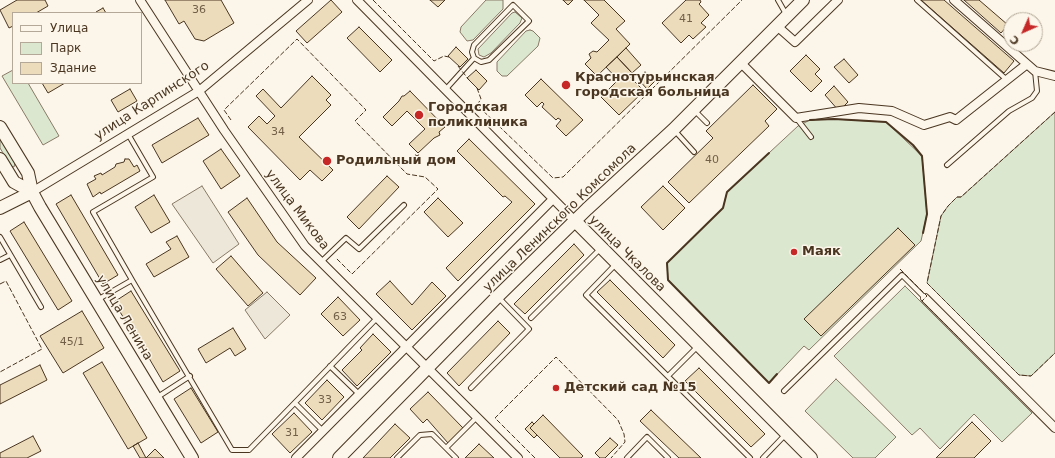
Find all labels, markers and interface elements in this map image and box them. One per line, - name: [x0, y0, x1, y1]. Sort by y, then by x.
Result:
- house number: 36: [192, 3, 206, 17]
- legend: [12, 12, 142, 84]
- house number: 41: [679, 12, 693, 26]
- north arrow: [1003, 12, 1043, 52]
- text: Улица: [50, 21, 88, 35]
- text: С: [1007, 33, 1022, 48]
- text: Парк: [50, 41, 81, 55]
- street label: улица Карпинского: [92, 58, 212, 144]
- text: Здание: [50, 61, 96, 75]
- place label: Краснотурьинская городская больница: [575, 70, 730, 101]
- marker: Краснотурьинская городская больница: [560, 79, 572, 91]
- place label: Городская поликлиника: [428, 100, 528, 131]
- marker: Городская поликлиника: [413, 109, 425, 121]
- house number: 34: [271, 125, 285, 139]
- street label: улица Ленинского Комсомола: [480, 141, 640, 295]
- place label: Родильный дом: [336, 153, 456, 169]
- house number: 40: [705, 153, 719, 167]
- marker: Родильный дом: [321, 155, 333, 167]
- street label: улица Микова: [262, 167, 332, 253]
- street label: улица Чкалова: [585, 212, 669, 296]
- place label: Маяк: [802, 244, 841, 260]
- marker: Маяк: [789, 247, 799, 257]
- street label: улица Ленина: [92, 273, 156, 363]
- house number: 63: [333, 310, 347, 324]
- house number: 45/1: [60, 335, 84, 349]
- place label: Детский сад №15: [564, 380, 696, 396]
- marker: Детский сад №15: [551, 383, 561, 393]
- house number: 33: [318, 393, 332, 407]
- house number: 31: [285, 426, 299, 440]

